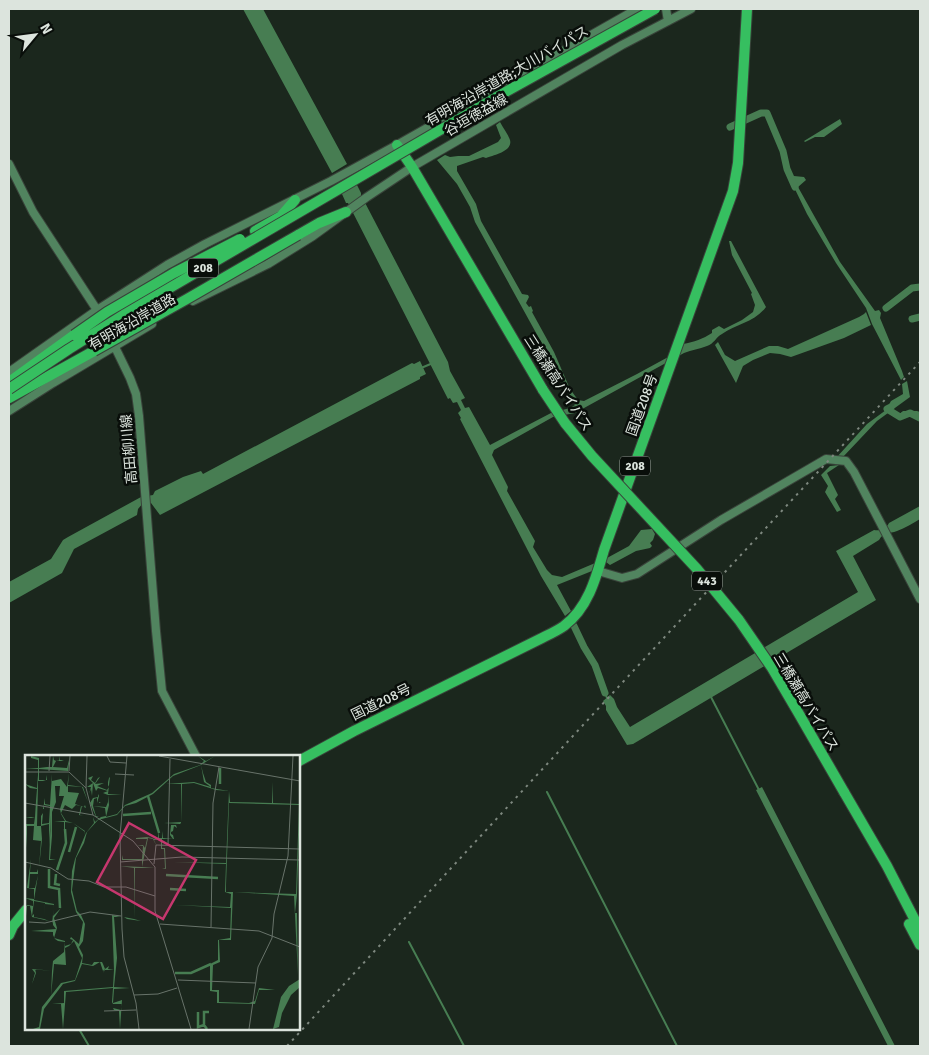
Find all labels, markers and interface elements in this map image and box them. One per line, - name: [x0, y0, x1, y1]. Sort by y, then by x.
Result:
- north arrow: [10, 10, 60, 60]
- text: N: [36, 21, 56, 37]
- street label: 有明海沿岸道路;大川バイパス: [422, 22, 592, 130]
- street label: 谷垣徳益線: [441, 90, 511, 140]
- road number: 208: [188, 258, 218, 278]
- street label: 有明海沿岸道路: [85, 290, 179, 354]
- street label: 三橋瀬高バイパス: [520, 332, 596, 434]
- street label: 国道208号: [623, 372, 661, 438]
- street label: 高田柳川線: [117, 413, 141, 485]
- road number: 208: [620, 456, 650, 476]
- road number: 443: [692, 572, 722, 590]
- street label: 三橋瀬高バイパス: [770, 650, 842, 754]
- street label: 国道208号: [348, 680, 414, 724]
- inset map: [25, 755, 300, 1030]

